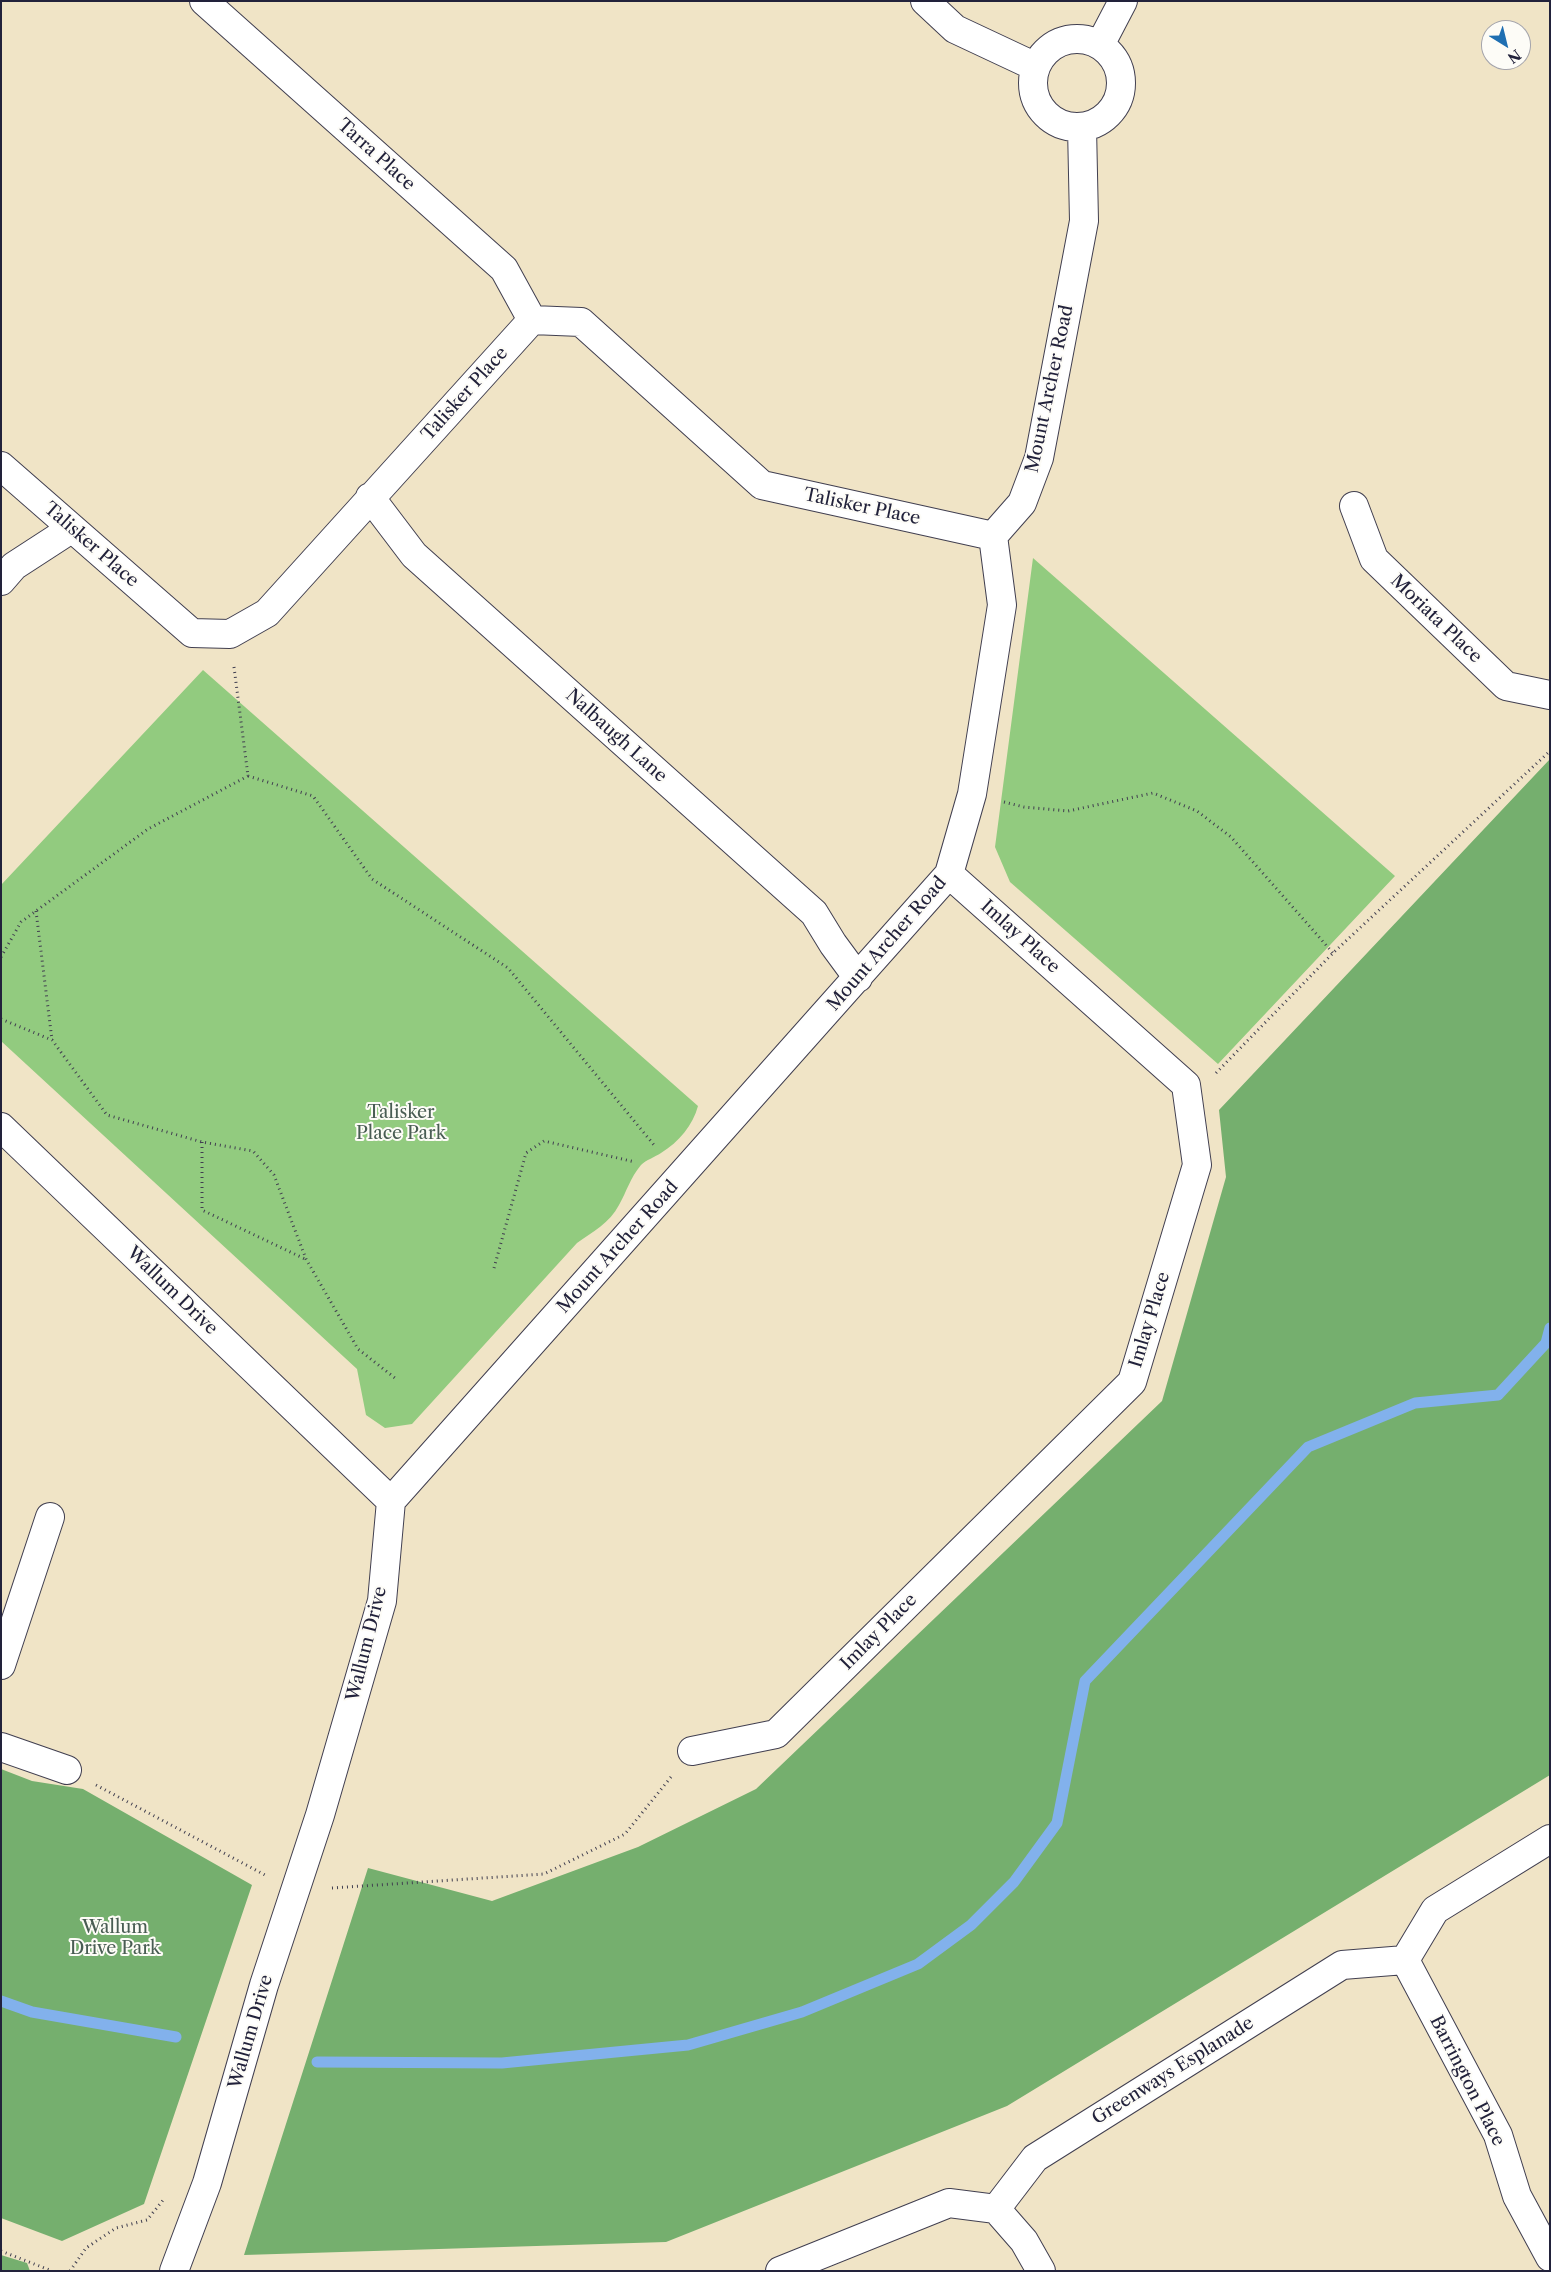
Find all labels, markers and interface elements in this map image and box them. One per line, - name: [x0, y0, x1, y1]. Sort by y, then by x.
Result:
- north arrow: [1481, 20, 1531, 70]
- text: N: [1504, 45, 1524, 67]
- street label: Tarra Place: [333, 115, 419, 195]
- street label: Mount Archer Road: [1022, 303, 1078, 475]
- street label: Talisker Place: [417, 343, 513, 445]
- street label: Talisker Place: [802, 484, 922, 530]
- street label: Talisker Place: [39, 498, 143, 592]
- street label: Moriata Place: [1386, 570, 1486, 668]
- street label: Nalbaugh Lane: [561, 685, 671, 787]
- street label: Mount Archer Road: [823, 873, 951, 1015]
- street label: Imlay Place: [976, 896, 1064, 978]
- park label: Talisker Place Park: [356, 1102, 446, 1144]
- street label: Mount Archer Road: [553, 1176, 683, 1318]
- street label: Wallum Drive: [122, 1242, 222, 1340]
- street label: Imlay Place: [1125, 1270, 1175, 1370]
- street label: Wallum Drive: [342, 1584, 392, 1704]
- street label: Imlay Place: [836, 1589, 922, 1675]
- park label: Wallum Drive Park: [70, 1917, 160, 1960]
- street label: Wallum Drive: [224, 1972, 278, 2092]
- street label: Greenways Esplanade: [1088, 2012, 1258, 2130]
- street label: Barrington Place: [1425, 2012, 1509, 2150]

